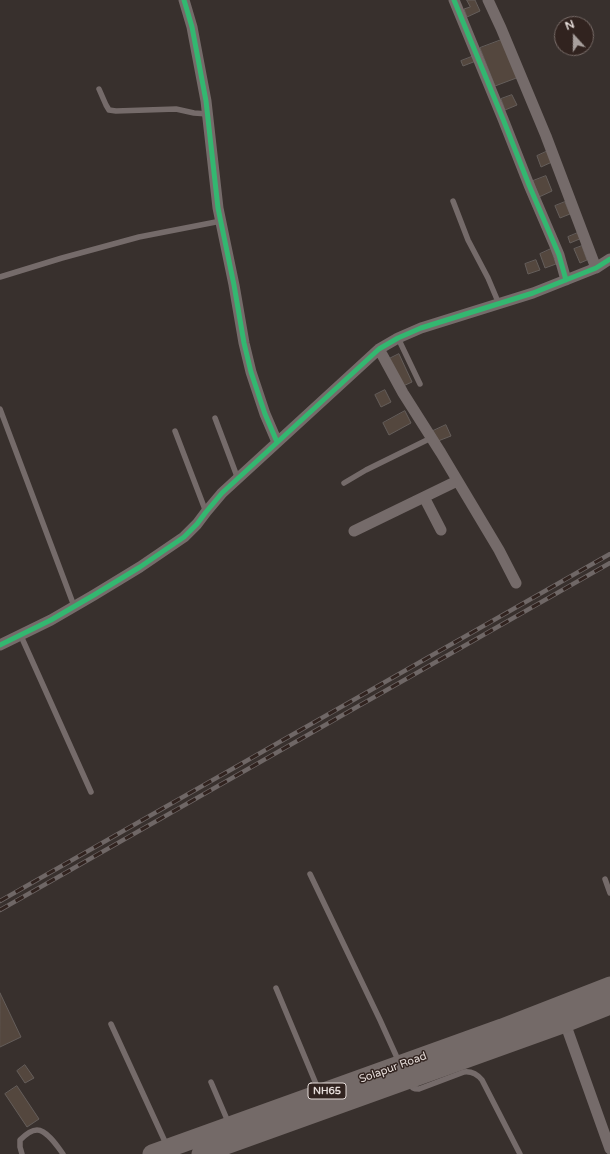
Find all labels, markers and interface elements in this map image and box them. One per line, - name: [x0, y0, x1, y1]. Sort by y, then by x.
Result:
- north arrow: [554, 16, 594, 56]
- text: N: [563, 18, 576, 33]
- street label: Solapur Road: [358, 1050, 428, 1086]
- road number: NH65: [308, 1083, 346, 1099]

